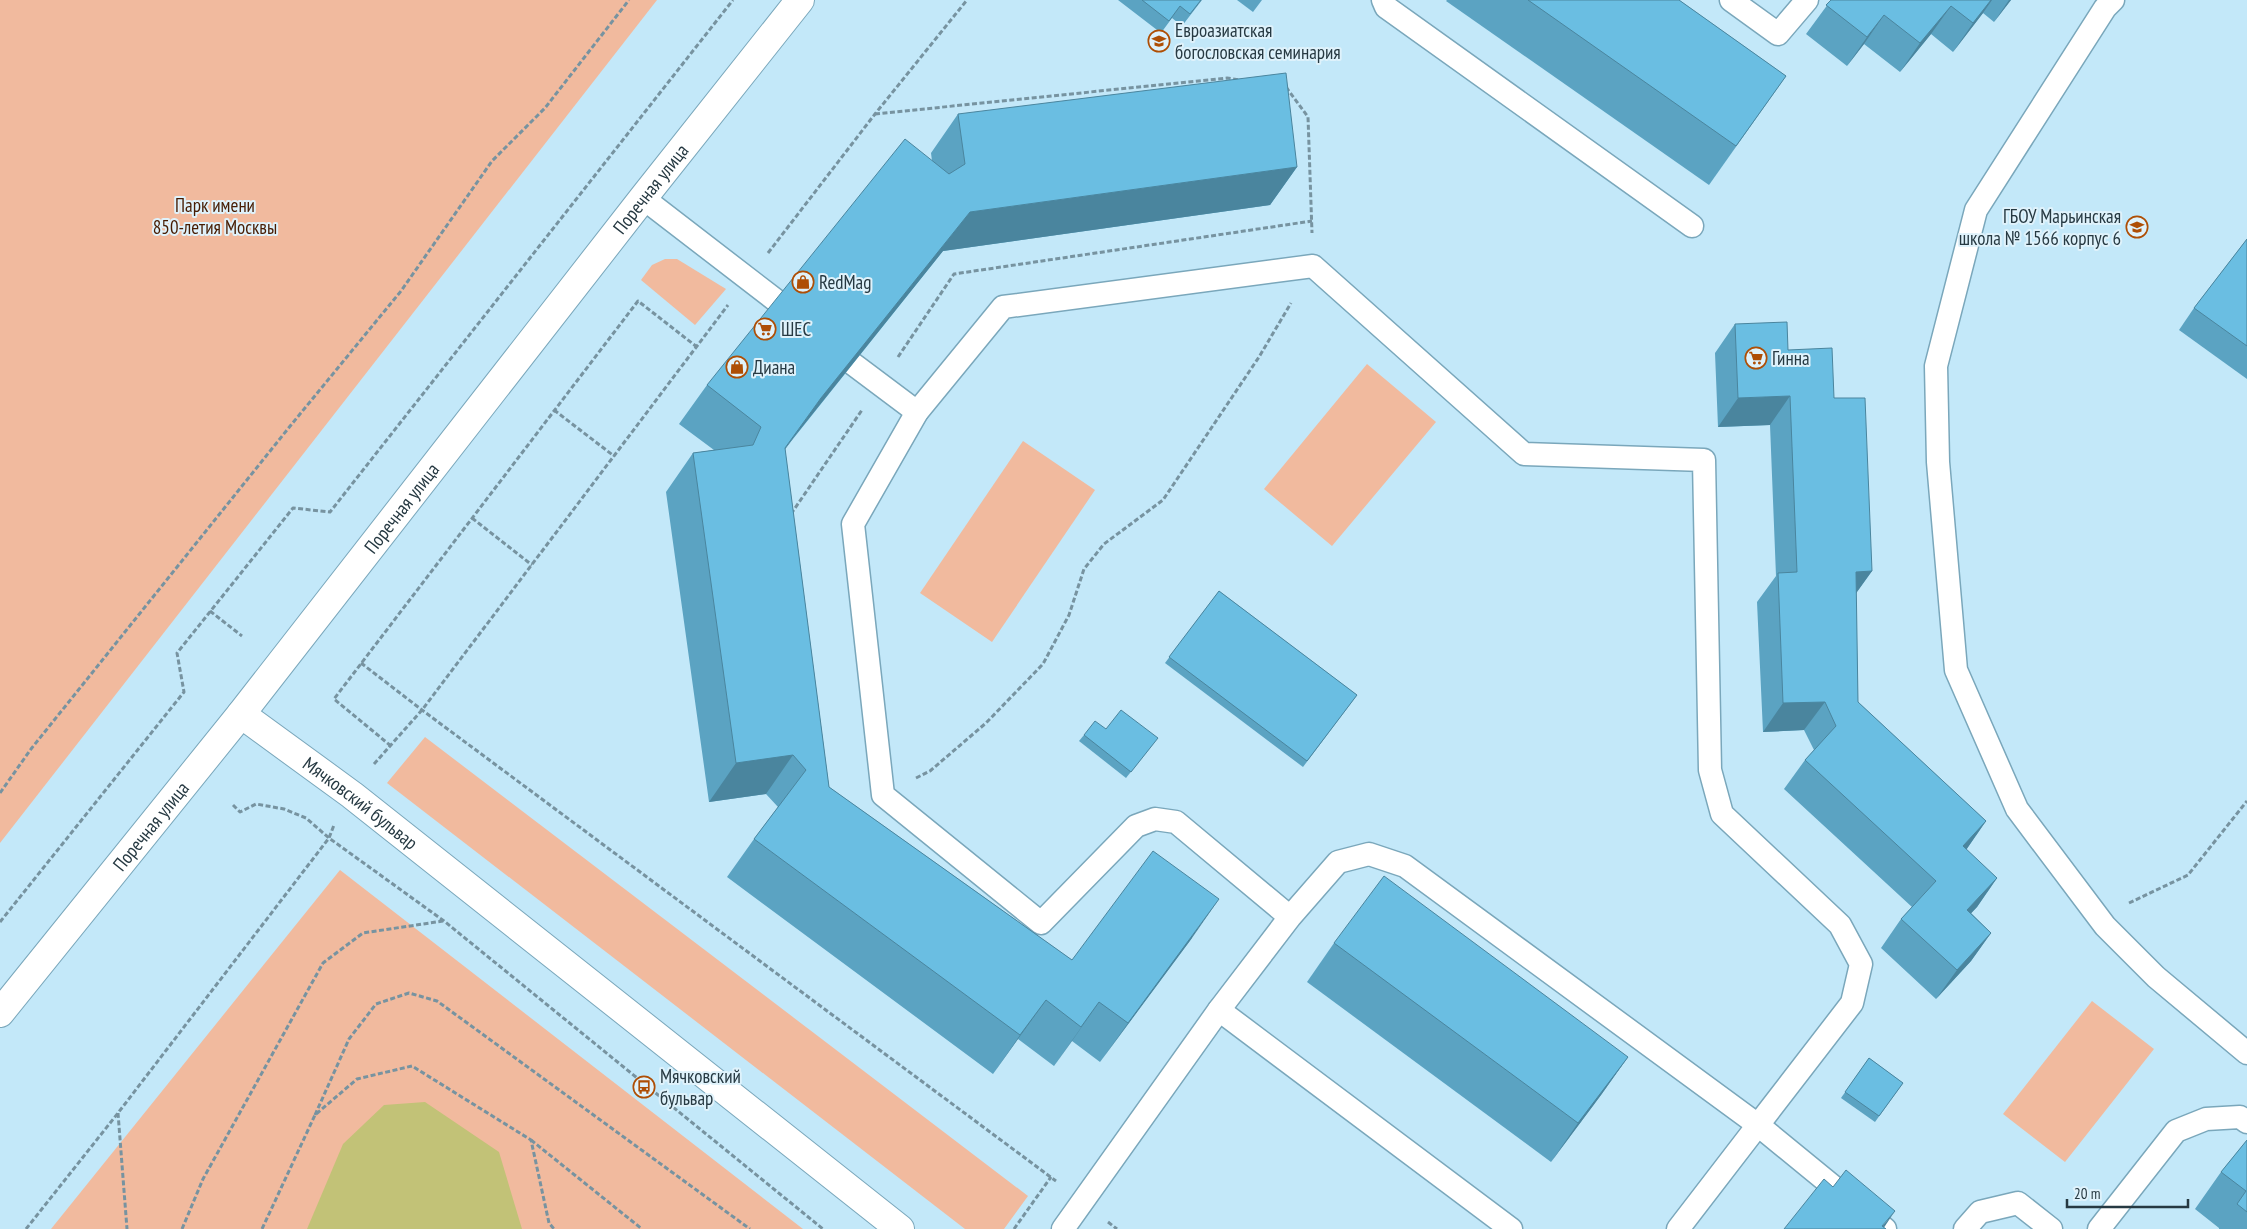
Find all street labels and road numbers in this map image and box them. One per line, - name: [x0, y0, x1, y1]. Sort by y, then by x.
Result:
- street label: Поречная улица: [608, 139, 693, 239]
- street label: Поречная улица: [359, 458, 444, 558]
- street label: Мячковский бульвар: [298, 751, 423, 855]
- street label: Поречная улица: [107, 777, 194, 876]

